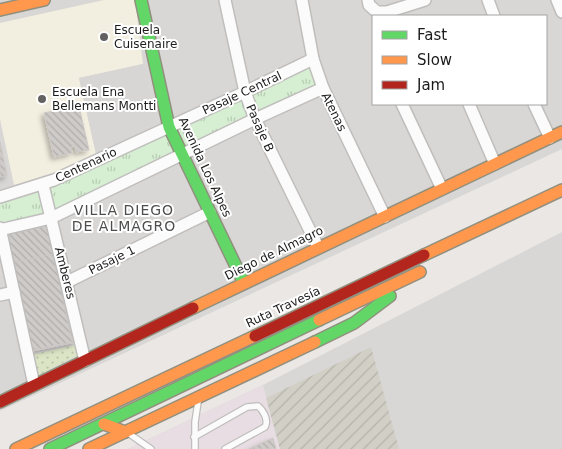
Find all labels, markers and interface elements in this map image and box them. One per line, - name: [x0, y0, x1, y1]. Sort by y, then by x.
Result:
- legend: [372, 15, 547, 105]
- place label: Escuela Cuisenaire: [114, 23, 177, 51]
- text: Fast: [417, 26, 447, 44]
- marker: Escuela Cuisenaire: [98, 31, 110, 43]
- text: Slow: [417, 51, 452, 69]
- street label: Pasaje Central: [200, 69, 284, 117]
- text: Jam: [416, 76, 445, 94]
- place label: Escuela Ena Bellemans Montti: [52, 85, 156, 113]
- street label: Atenas: [319, 90, 349, 134]
- marker: Escuela Ena Bellemans Montti: [36, 93, 48, 105]
- street label: Pasaje B: [243, 102, 277, 154]
- street label: Avenida Los Alpes: [176, 115, 234, 219]
- street label: Centenario: [53, 145, 119, 185]
- district label: VILLA DIEGO DE ALMAGRO: [72, 202, 176, 234]
- street label: Diego de Almagro: [223, 223, 325, 283]
- street label: Pasaje 1: [87, 243, 137, 277]
- street label: Amberes: [52, 245, 78, 301]
- street label: Ruta Travesía: [244, 284, 322, 330]

